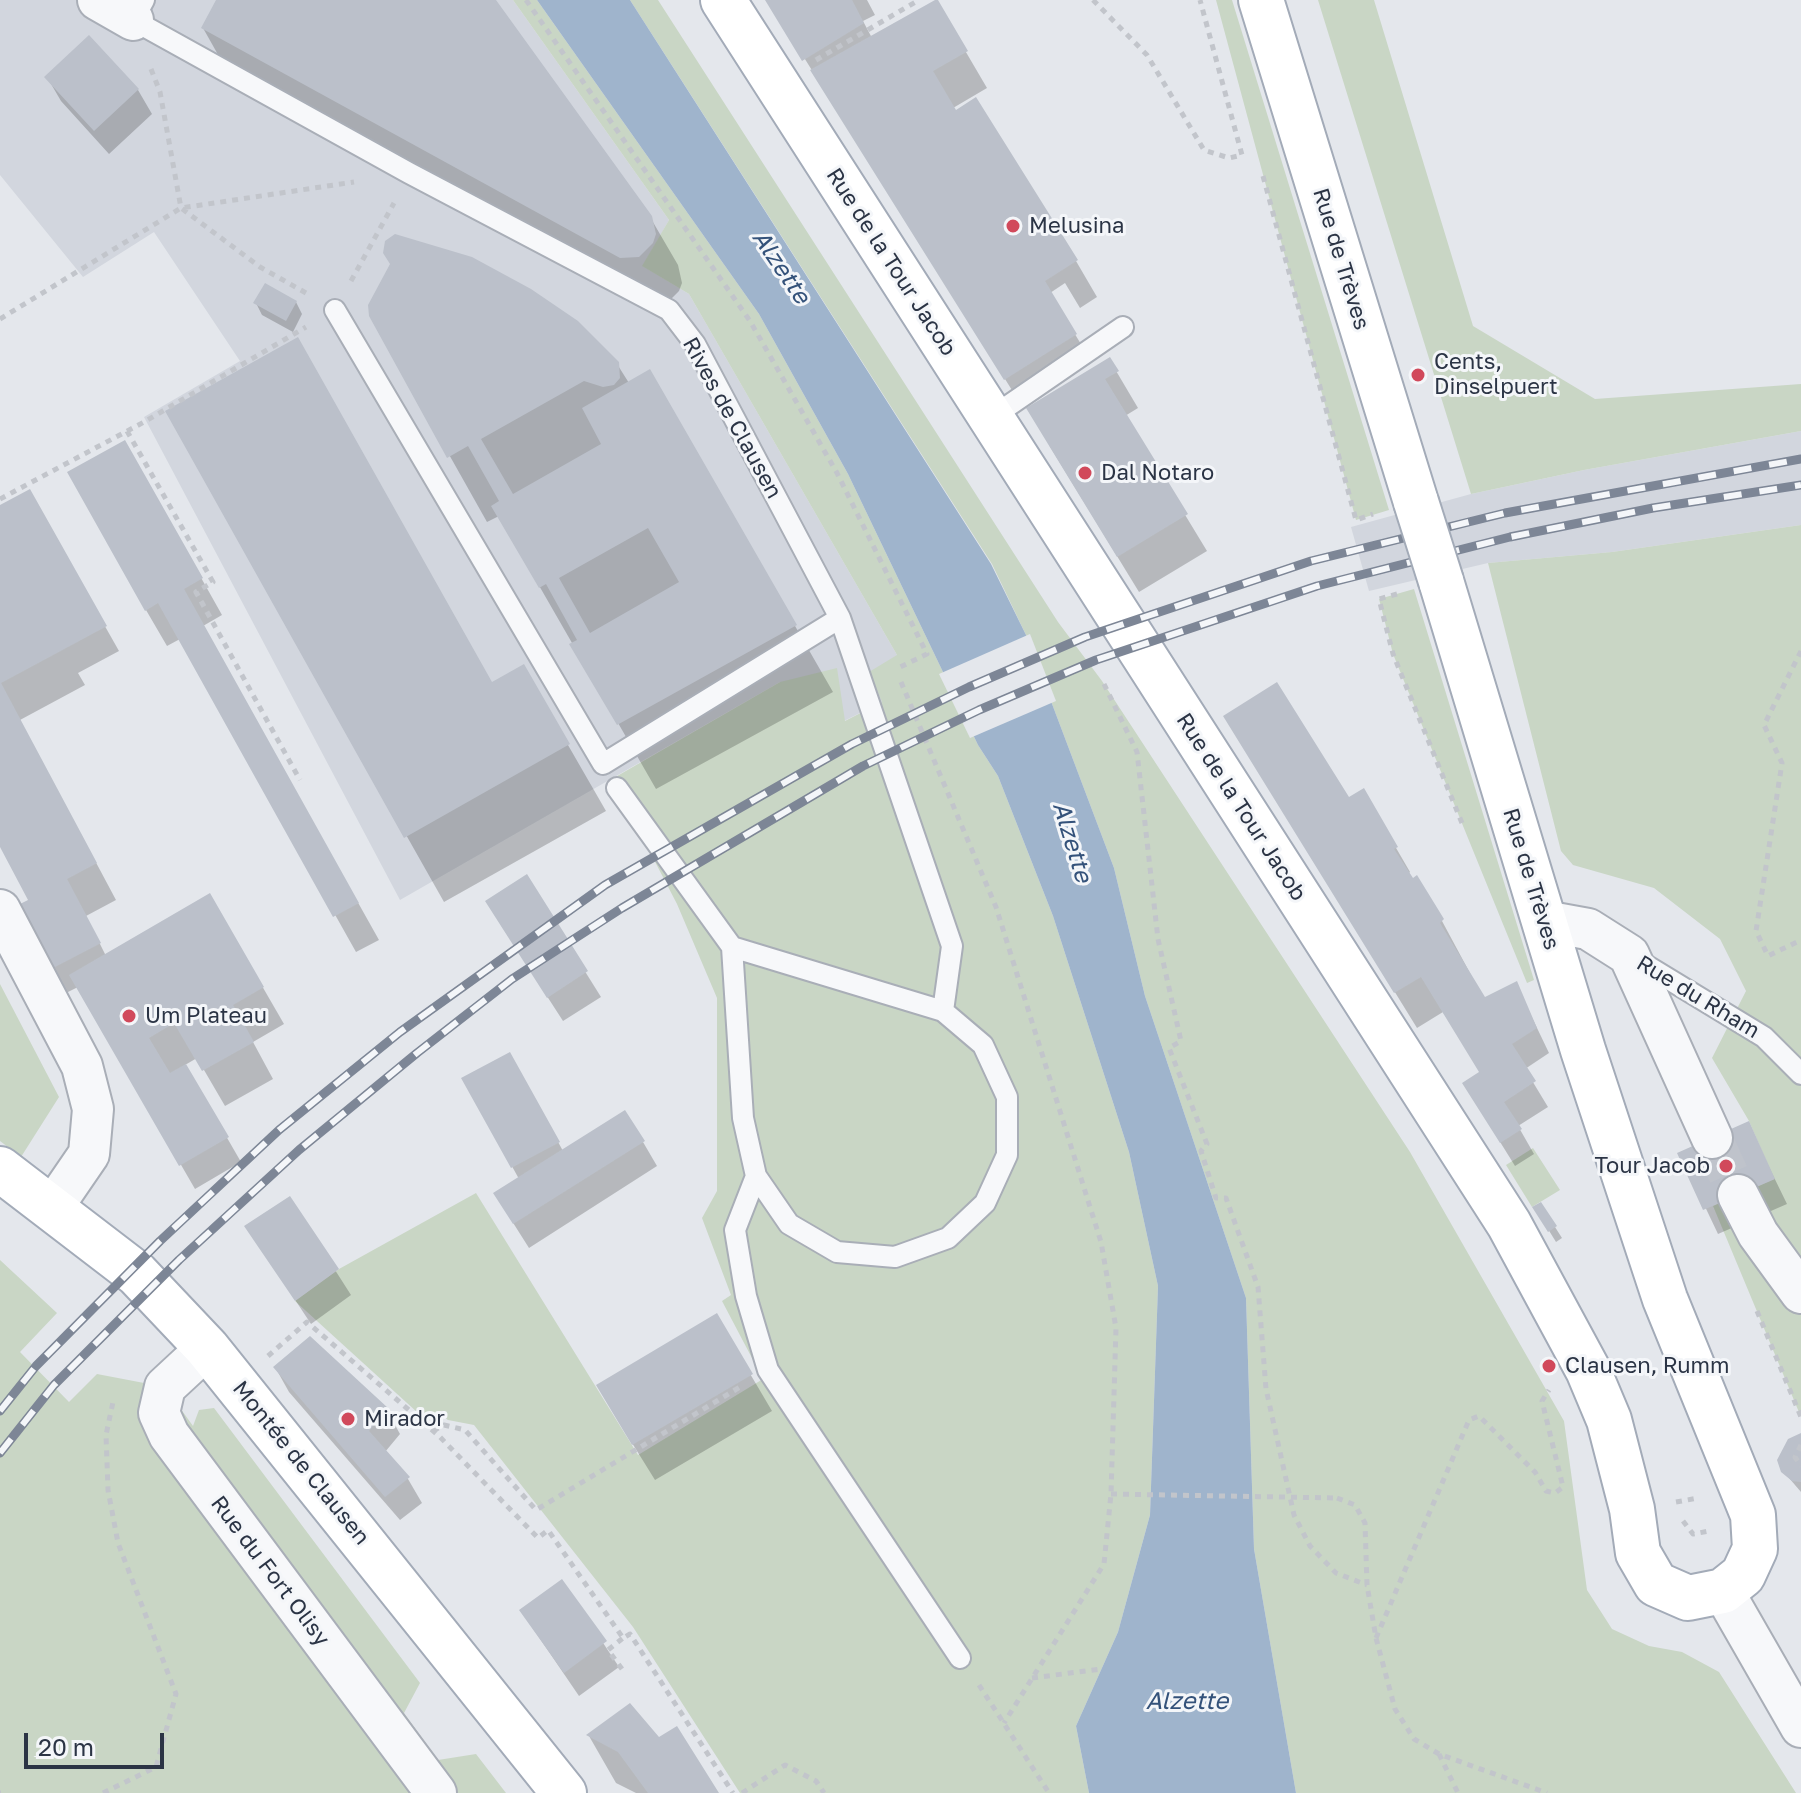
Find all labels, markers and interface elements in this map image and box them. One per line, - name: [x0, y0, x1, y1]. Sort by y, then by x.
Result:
- street label: Rue de la Tour Jacob: [820, 163, 962, 361]
- street label: Rue de Trèves: [1307, 185, 1375, 333]
- place label: Melusina: [1029, 213, 1125, 239]
- marker: Melusina: [1004, 217, 1022, 235]
- water label: Alzette: [746, 225, 816, 309]
- street label: Rives de Clausen: [677, 333, 787, 503]
- place label: Cents, Dinselpuert: [1434, 349, 1558, 400]
- marker: Cents, Dinselpuert: [1409, 366, 1427, 384]
- place label: Dal Notaro: [1101, 460, 1214, 486]
- marker: Dal Notaro: [1076, 464, 1094, 482]
- street label: Rue de la Tour Jacob: [1170, 708, 1312, 906]
- water label: Alzette: [1046, 798, 1098, 886]
- street label: Rue de Trèves: [1497, 805, 1565, 953]
- street label: Rue du Rham: [1632, 950, 1764, 1044]
- place label: Um Plateau: [145, 1003, 267, 1029]
- marker: Um Plateau: [120, 1007, 138, 1025]
- place label: Tour Jacob: [1594, 1153, 1710, 1179]
- marker: Tour Jacob: [1717, 1157, 1735, 1175]
- place label: Clausen, Rumm: [1565, 1353, 1730, 1379]
- marker: Clausen, Rumm: [1540, 1357, 1558, 1375]
- street label: Montée de Clausen: [227, 1376, 375, 1550]
- place label: Mirador: [364, 1406, 445, 1432]
- marker: Mirador: [339, 1410, 357, 1428]
- street label: Rue du Fort Olisy: [205, 1491, 335, 1651]
- water label: Alzette: [1146, 1687, 1228, 1715]
- scale bar: [28, 1717, 168, 1767]
- text: 20 m: [38, 1732, 94, 1761]

